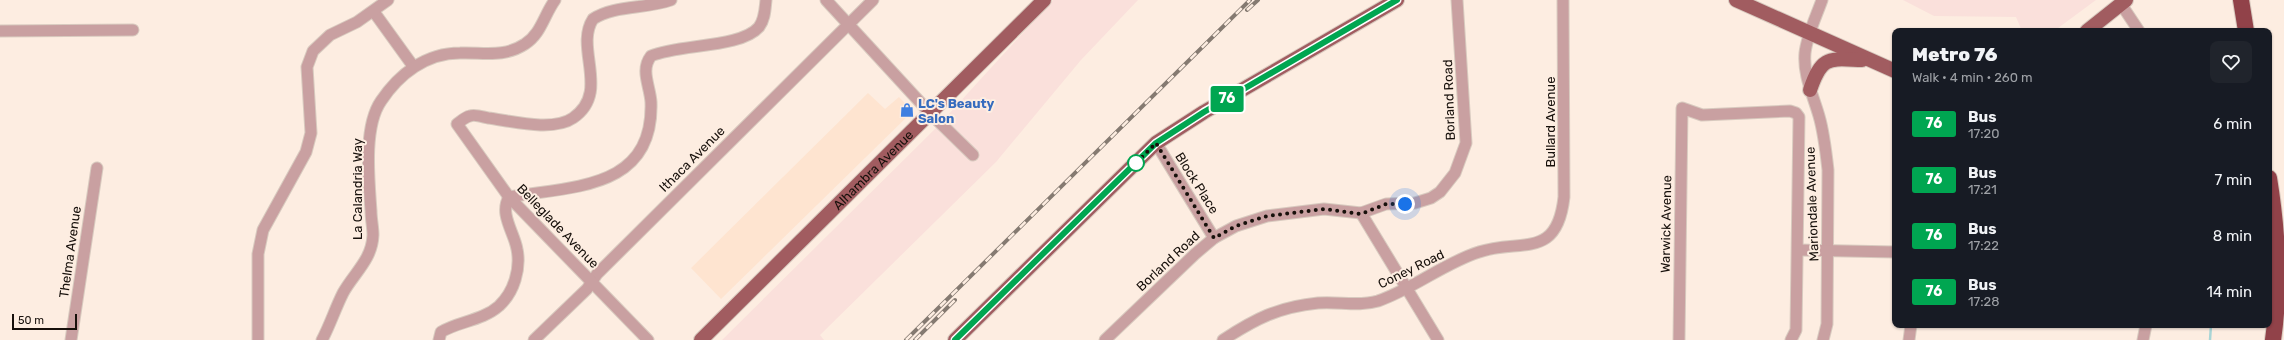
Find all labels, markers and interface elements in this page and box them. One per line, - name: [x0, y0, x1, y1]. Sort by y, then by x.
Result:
- button: heart: [2210, 41, 2252, 83]
- text: Metro 76: [1912, 43, 1998, 66]
- street label: Borland Road: [1440, 59, 1458, 141]
- text: Walk · 4 min · 260 m: [1912, 70, 2033, 85]
- street label: Bullard Avenue: [1543, 77, 1558, 167]
- line badge: 76: [1209, 86, 1245, 112]
- text: 76: [1219, 90, 1235, 107]
- place label: LC's Beauty Salon: [918, 96, 995, 126]
- shop icon: LC's Beauty Salon: [899, 102, 915, 118]
- text: Bus: [1968, 108, 1996, 126]
- text: 76: [1926, 115, 1942, 132]
- text: 6 min: [2213, 115, 2252, 133]
- street label: Ithaca Avenue: [656, 123, 728, 195]
- text: 17:20: [1968, 126, 1999, 141]
- street label: Alhambra Avenue: [830, 127, 916, 213]
- street label: La Calandria Way: [350, 138, 365, 240]
- street label: Mariondale Avenue: [1803, 146, 1821, 262]
- street label: Block Place: [1172, 150, 1222, 216]
- unlabelled marker: [1127, 154, 1145, 172]
- text: Bus: [1968, 164, 1996, 182]
- text: 76: [1926, 171, 1942, 188]
- text: 7 min: [2215, 171, 2252, 189]
- street label: Warwick Avenue: [1658, 175, 1674, 273]
- street label: Belleglade Avenue: [513, 181, 602, 272]
- text: 17:21: [1968, 182, 1997, 197]
- your location: [1395, 194, 1415, 214]
- street label: Thelma Avenue: [56, 205, 84, 299]
- text: Bus: [1968, 220, 1996, 238]
- text: 76: [1926, 227, 1942, 244]
- text: 8 min: [2213, 227, 2252, 245]
- street label: Borland Road: [1133, 228, 1203, 294]
- text: 17:22: [1968, 238, 1999, 253]
- street label: Coney Road: [1375, 247, 1447, 291]
- text: Bus: [1968, 276, 1996, 294]
- text: 76: [1926, 283, 1942, 300]
- text: 14 min: [2207, 283, 2252, 301]
- text: 17:28: [1968, 294, 1999, 309]
- scale bar: [12, 312, 77, 331]
- text: 50 m: [18, 314, 44, 327]

